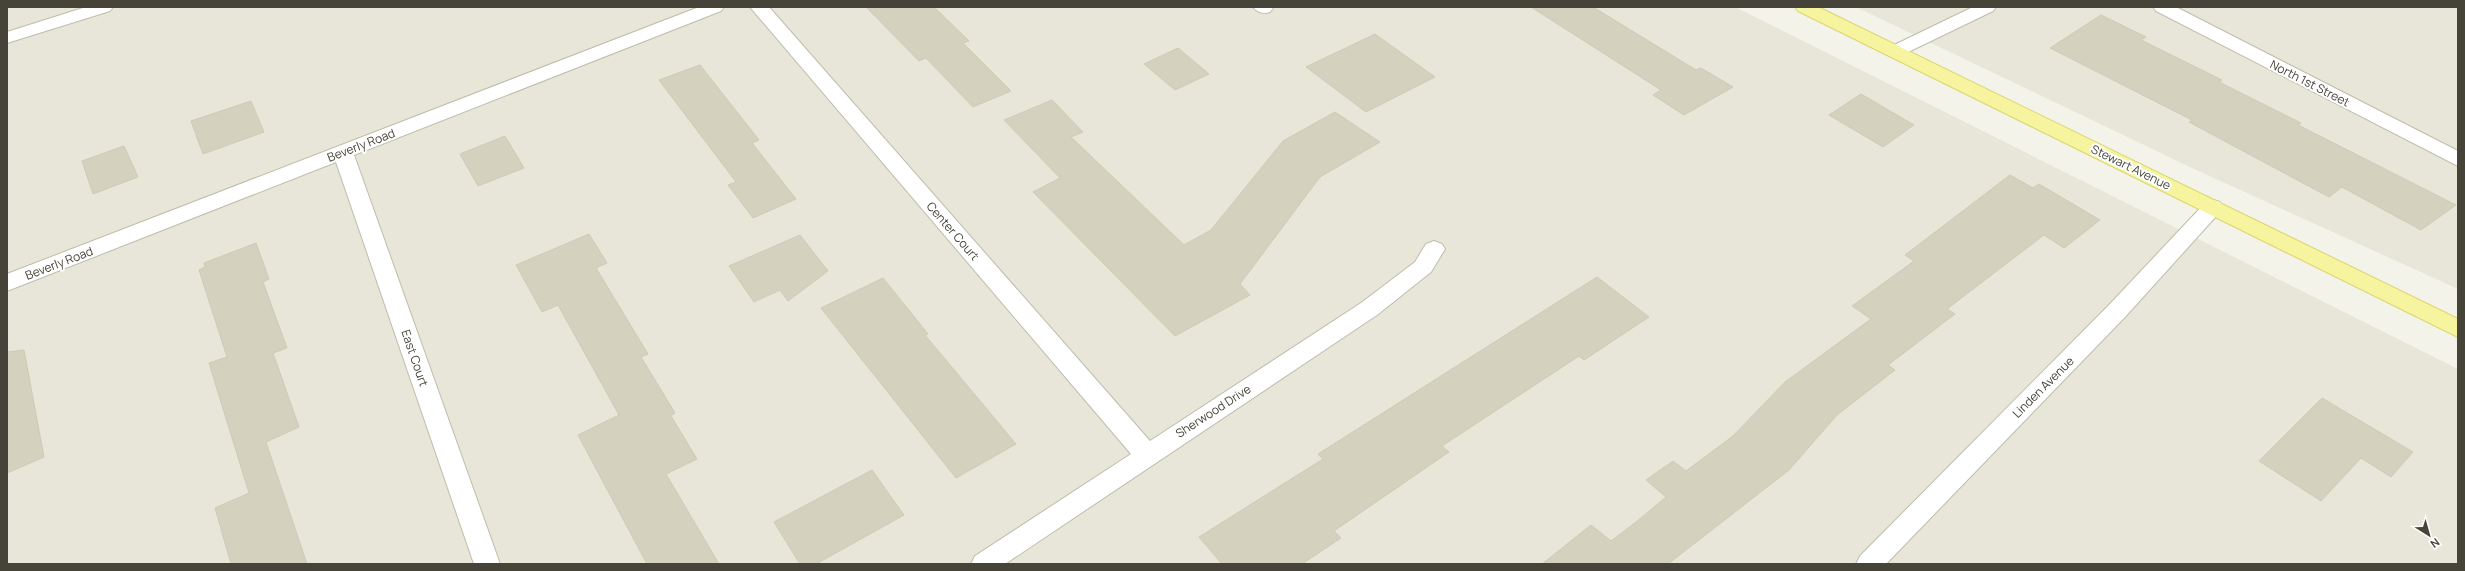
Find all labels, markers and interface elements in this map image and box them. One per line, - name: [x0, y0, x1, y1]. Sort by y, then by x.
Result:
- street label: North 1st Street: [2267, 56, 2353, 111]
- street label: Beverly Road: [325, 124, 397, 166]
- street label: Stewart Avenue: [2088, 140, 2174, 194]
- street label: Center Court: [923, 198, 983, 264]
- street label: Beverly Road: [23, 242, 95, 284]
- street label: East Court: [397, 327, 433, 389]
- street label: Linden Avenue: [2009, 353, 2077, 421]
- street label: Sherwood Drive: [1172, 380, 1254, 442]
- north arrow: [2409, 515, 2449, 555]
- text: N: [2428, 535, 2443, 552]

